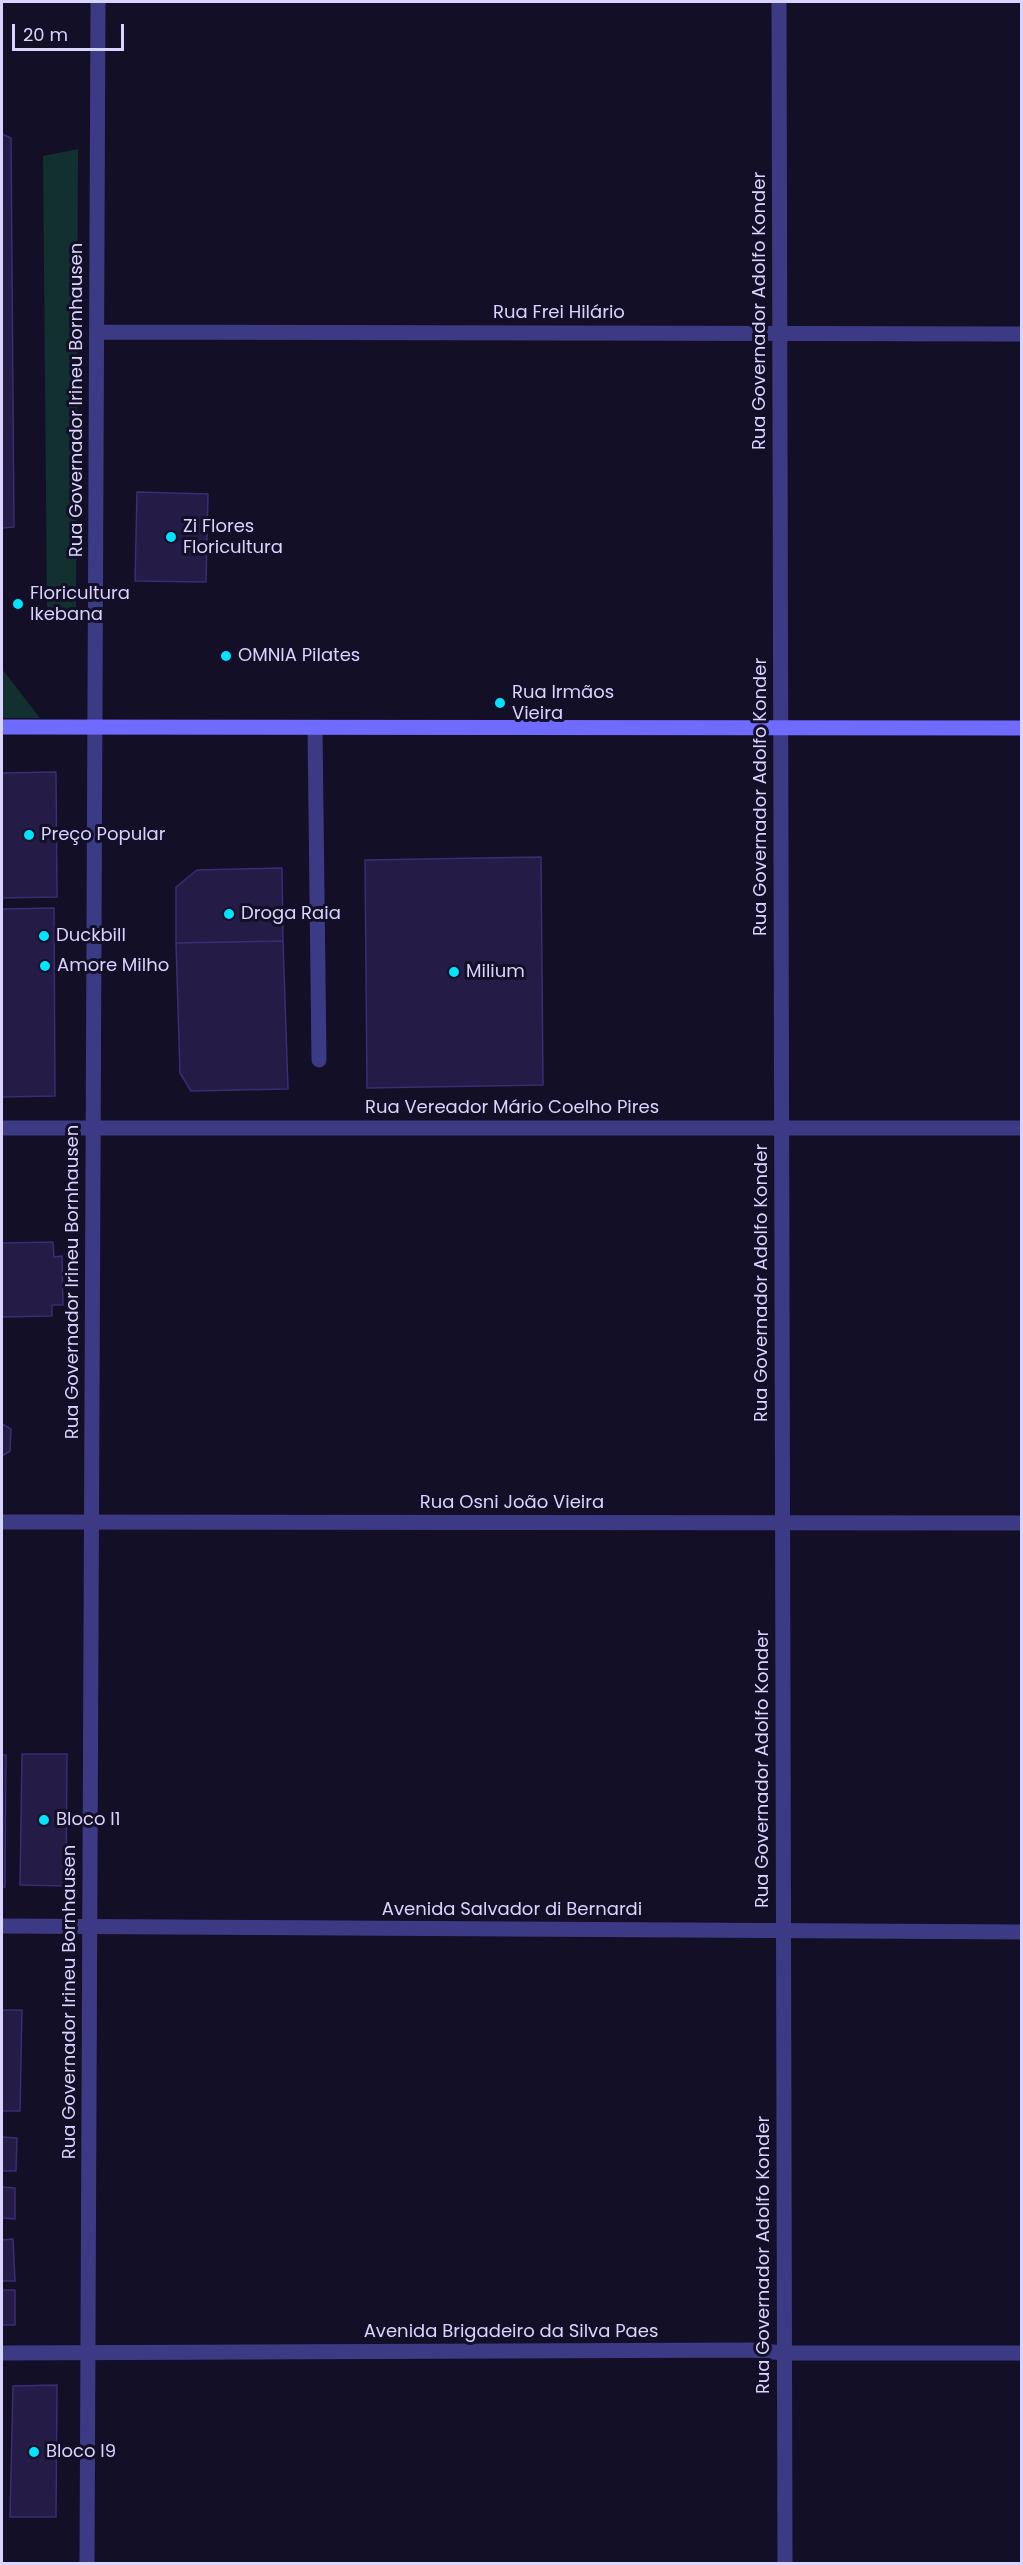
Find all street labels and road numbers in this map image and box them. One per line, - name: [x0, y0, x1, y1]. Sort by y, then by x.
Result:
- street label: Rua Governador Adolfo Konder: [749, 172, 771, 450]
- street label: Rua Governador Irineu Bornhausen: [66, 243, 88, 557]
- street label: Rua Frei Hilário: [493, 302, 625, 324]
- street label: Rua Governador Adolfo Konder: [750, 658, 772, 936]
- street label: Rua Vereador Mário Coelho Pires: [365, 1097, 659, 1119]
- street label: Rua Governador Irineu Bornhausen: [62, 1125, 84, 1439]
- street label: Rua Governador Adolfo Konder: [751, 1144, 773, 1422]
- street label: Rua Osni João Vieira: [420, 1492, 604, 1514]
- street label: Rua Governador Adolfo Konder: [752, 1630, 774, 1908]
- street label: Rua Governador Irineu Bornhausen: [59, 1845, 81, 2159]
- street label: Avenida Salvador di Bernardi: [382, 1899, 642, 1921]
- street label: Rua Governador Adolfo Konder: [753, 2116, 775, 2394]
- street label: Avenida Brigadeiro da Silva Paes: [364, 2321, 658, 2343]

